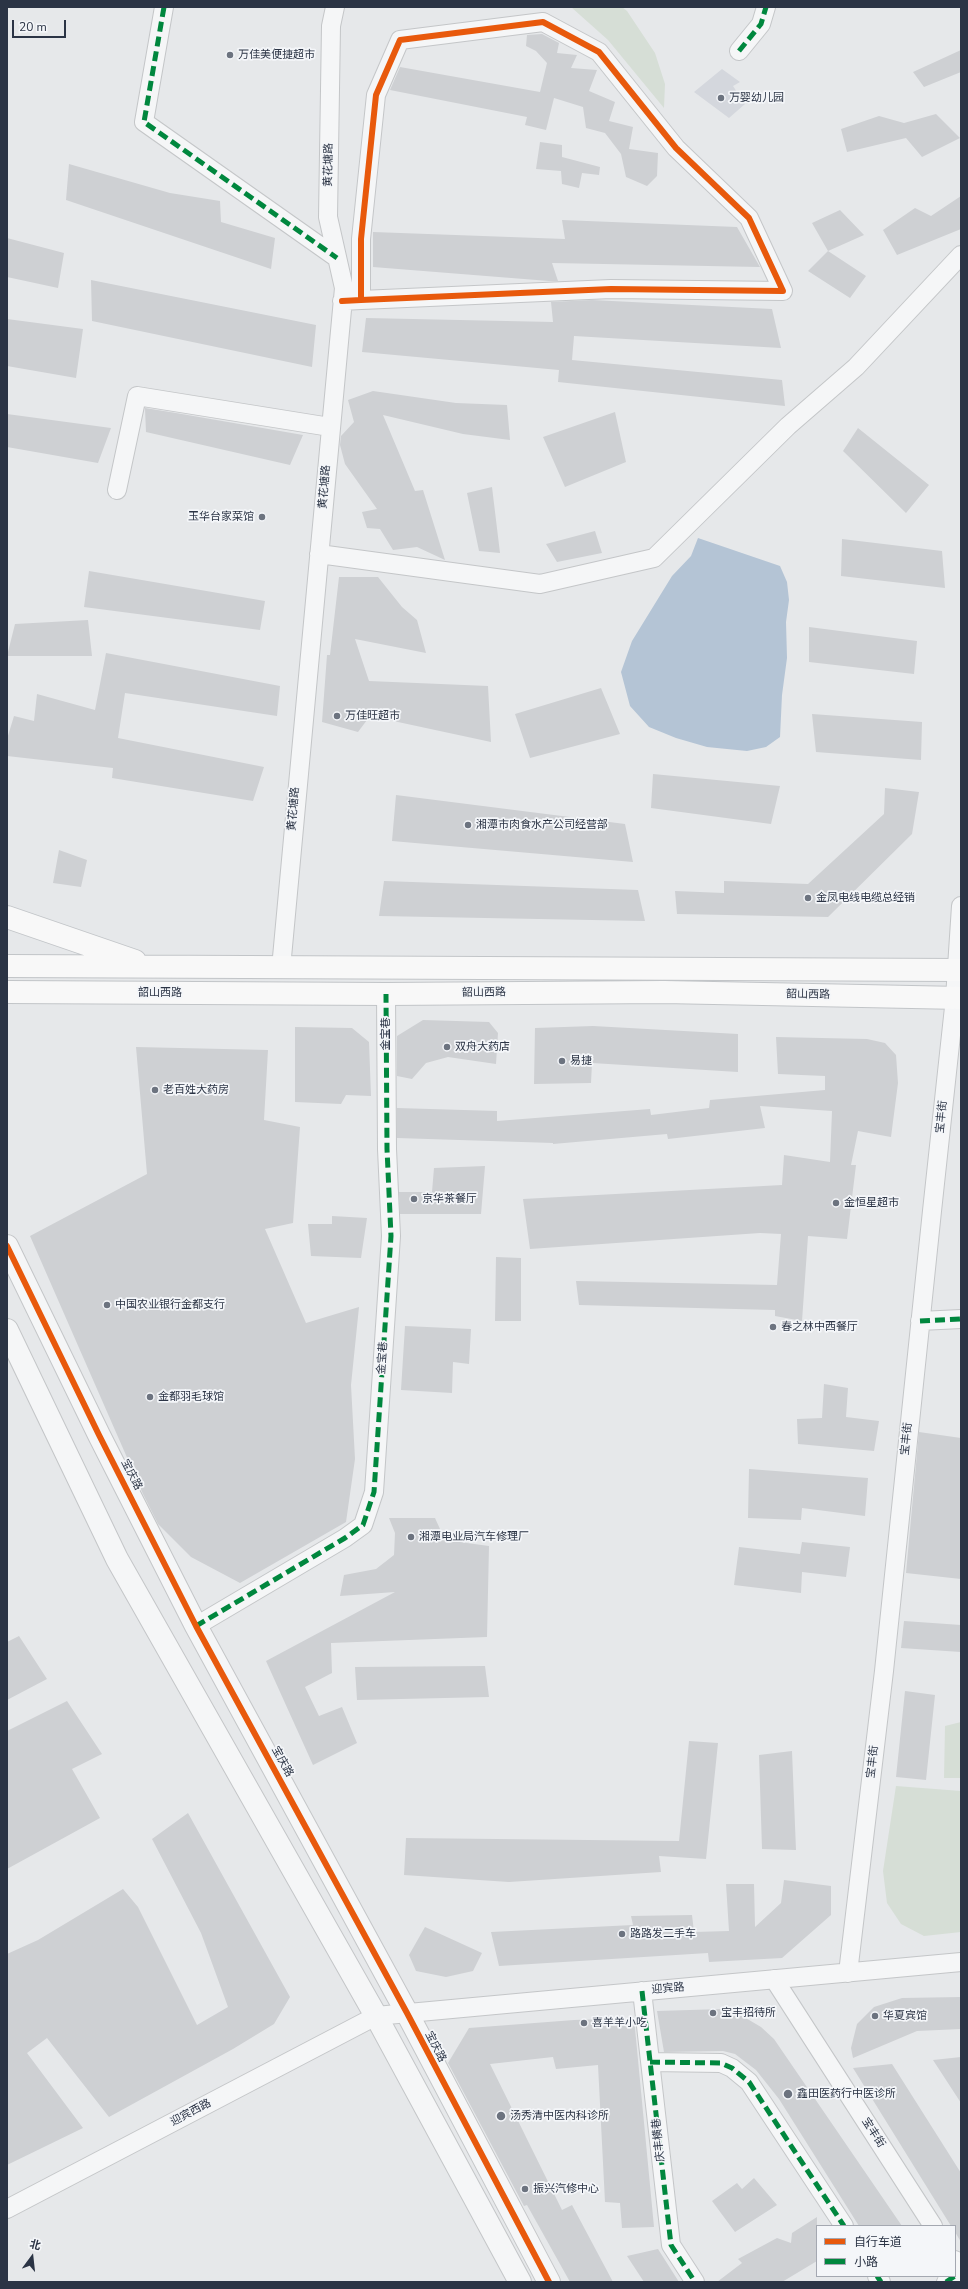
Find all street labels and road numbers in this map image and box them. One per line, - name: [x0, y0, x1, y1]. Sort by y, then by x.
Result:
- street label: 黄花塘路: [322, 143, 336, 187]
- street label: 黄花塘路: [317, 465, 333, 509]
- street label: 黄花塘路: [286, 787, 302, 831]
- street label: 韶山西路: [138, 986, 182, 1000]
- street label: 韶山西路: [462, 986, 506, 1000]
- street label: 韶山西路: [786, 988, 830, 1002]
- street label: 金宝巷: [379, 1018, 393, 1050]
- street label: 宝丰街: [934, 1100, 950, 1134]
- street label: 金宝巷: [375, 1341, 391, 1375]
- street label: 宝丰街: [899, 1422, 915, 1456]
- street label: 宝庆路: [118, 1457, 144, 1493]
- street label: 宝庆路: [268, 1744, 296, 1780]
- street label: 宝丰街: [864, 1745, 882, 1779]
- street label: 迎宾路: [651, 1981, 685, 1997]
- street label: 宝庆路: [422, 2029, 448, 2065]
- street label: 迎宾西路: [168, 2097, 214, 2129]
- street label: 宝丰街: [858, 2116, 888, 2150]
- street label: 庆丰横巷: [650, 2117, 668, 2163]

